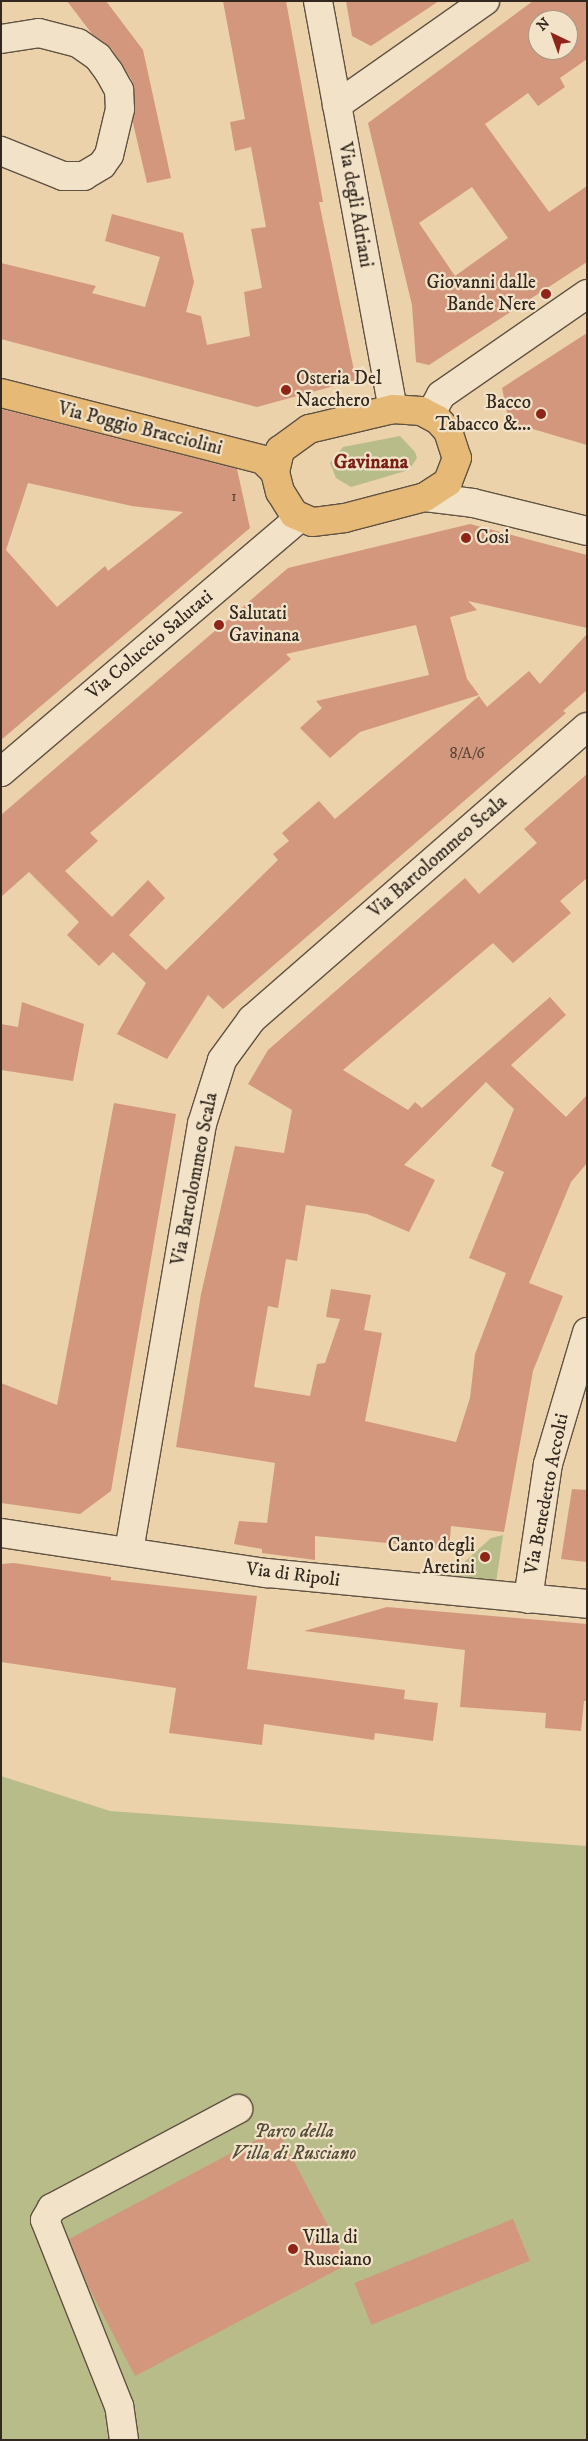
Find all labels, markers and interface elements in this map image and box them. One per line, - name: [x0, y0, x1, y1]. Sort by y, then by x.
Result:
- north arrow: [528, 10, 578, 60]
- text: N: [533, 14, 554, 35]
- street label: Via degli Adriani: [333, 141, 377, 269]
- place label: Giovanni dalle Bande Nere: [427, 272, 536, 316]
- marker: Giovanni dalle Bande Nere: [540, 288, 552, 300]
- place label: Osteria Del Nacchero: [296, 368, 382, 412]
- marker: Osteria Del Nacchero: [280, 384, 292, 396]
- place label: Bacco Tabacco &...: [435, 392, 531, 436]
- street label: Via Poggio Bracciolini: [56, 398, 224, 460]
- marker: Bacco Tabacco &...: [535, 408, 547, 420]
- district label: Gavinana: [334, 450, 408, 474]
- house number: 1: [231, 486, 237, 506]
- place label: Cosi: [476, 527, 509, 549]
- marker: Cosi: [460, 532, 472, 544]
- street label: Via Coluccio Salutati: [82, 585, 218, 705]
- place label: Salutati Gavinana: [229, 603, 300, 647]
- marker: Salutati Gavinana: [213, 619, 225, 631]
- house number: 8/A/6: [449, 743, 485, 763]
- street label: Via Bartolommeo Scala: [364, 791, 512, 923]
- street label: Via Bartolommeo Scala: [167, 1090, 223, 1268]
- street label: Via Benedetto Accolti: [520, 1412, 574, 1576]
- place label: Canto degli Aretini: [388, 1535, 475, 1579]
- marker: Canto degli Aretini: [479, 1551, 491, 1563]
- street label: Via di Ripoli: [245, 1558, 341, 1592]
- park label: Parco della Villa di Rusciano: [232, 2121, 356, 2165]
- place label: Villa di Rusciano: [303, 2227, 371, 2271]
- marker: Villa di Rusciano: [287, 2243, 299, 2255]

